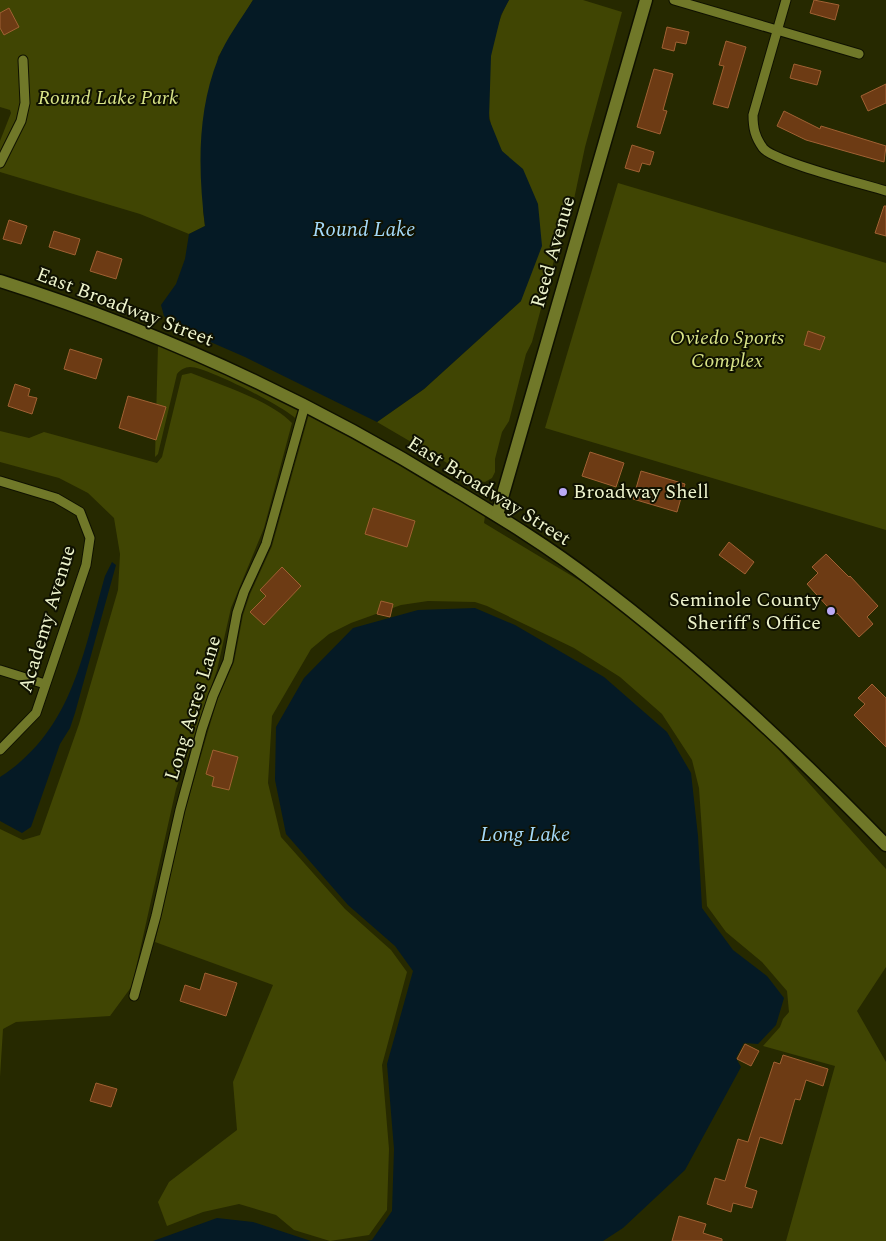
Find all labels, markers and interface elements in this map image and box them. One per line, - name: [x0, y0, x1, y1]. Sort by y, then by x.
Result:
- park label: Round Lake Park: [38, 83, 179, 113]
- street label: Reed Avenue: [523, 193, 583, 311]
- water label: Round Lake: [313, 214, 415, 246]
- street label: East Broadway Street: [32, 259, 218, 355]
- park label: Oviedo Sports Complex: [670, 323, 784, 376]
- street label: East Broadway Street: [401, 428, 577, 554]
- place label: Broadway Shell: [573, 477, 709, 507]
- marker: Broadway Shell: [557, 486, 569, 498]
- street label: Academy Avenue: [10, 542, 84, 696]
- place label: Seminole County Sheriff's Office: [669, 585, 822, 638]
- marker: Seminole County Sheriff's Office: [825, 605, 837, 617]
- street label: Long Acres Lane: [157, 632, 229, 784]
- water label: Long Lake: [480, 819, 570, 851]

